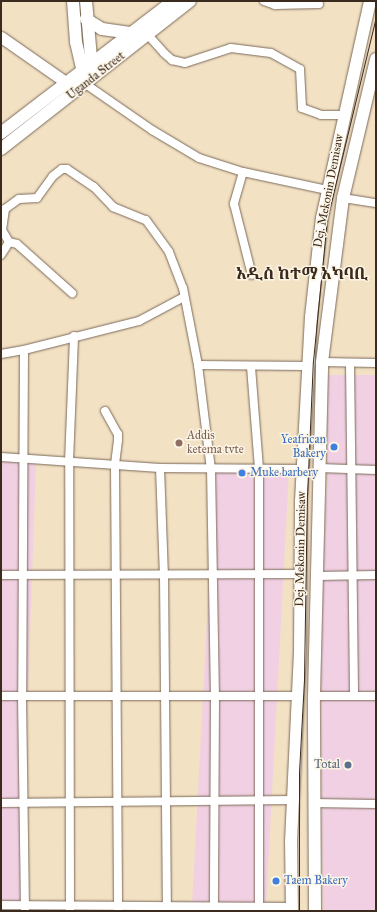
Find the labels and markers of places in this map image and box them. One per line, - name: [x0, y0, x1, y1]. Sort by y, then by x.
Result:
- place label: Addis ketema tvte: [187, 429, 244, 457]
- place label: Yeafrican Bakery: [281, 433, 326, 461]
- marker: Addis ketema tvte: [174, 438, 184, 448]
- marker: Yeafrican Bakery: [329, 442, 339, 452]
- place label: Muke barbery: [250, 466, 318, 480]
- marker: Muke barbery: [237, 468, 247, 478]
- place label: Total: [314, 758, 340, 772]
- marker: Total: [343, 760, 353, 770]
- place label: Taem Bakery: [284, 874, 348, 888]
- marker: Taem Bakery: [271, 876, 281, 886]

